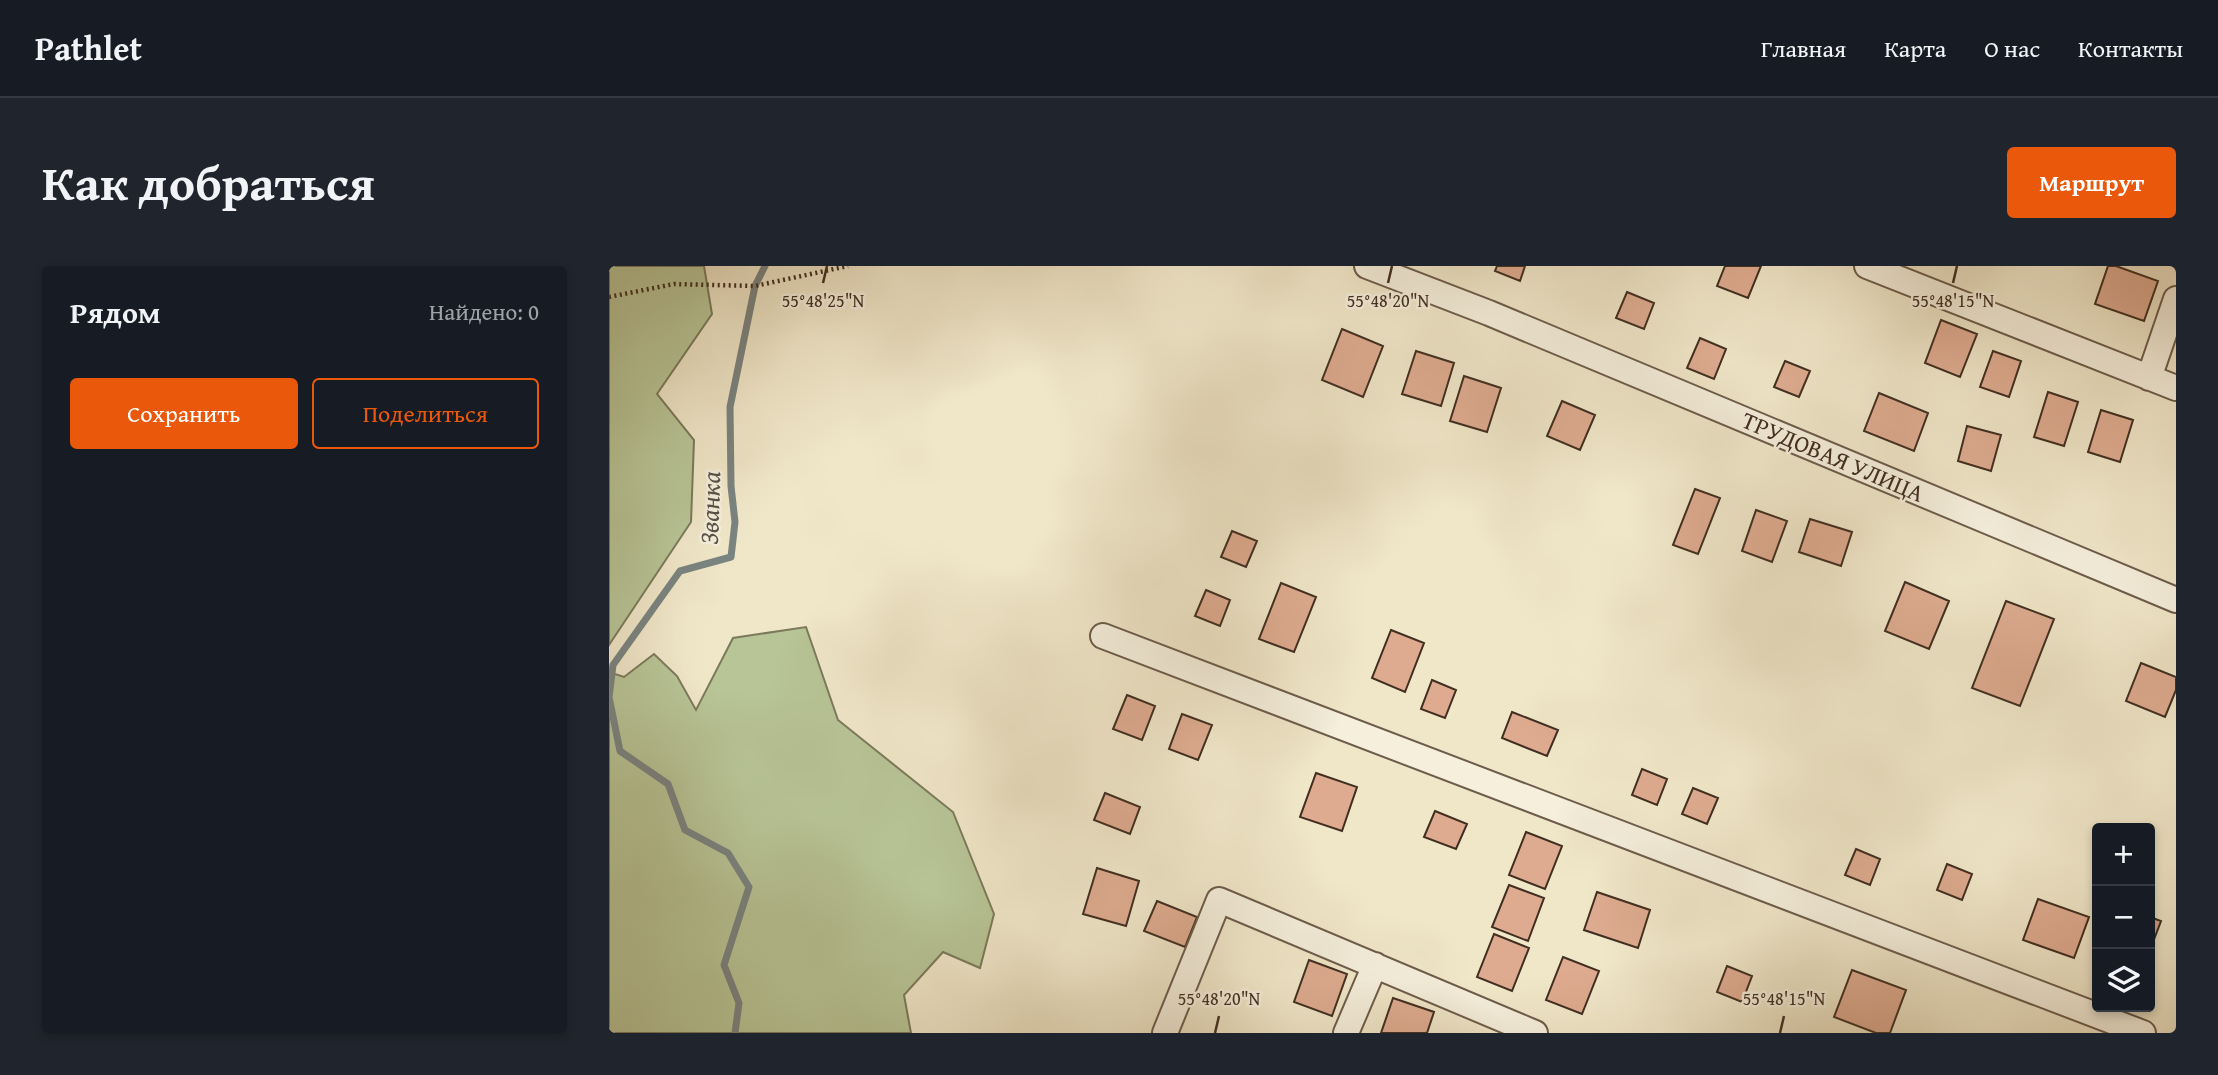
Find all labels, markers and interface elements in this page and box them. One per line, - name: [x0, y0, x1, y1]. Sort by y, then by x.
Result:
- text: Pathlet: [35, 24, 142, 72]
- text: Главная: [1761, 31, 1846, 66]
- text: Карта: [1884, 31, 1946, 66]
- text: О нас: [1984, 31, 2040, 66]
- text: Контакты: [2078, 31, 2183, 66]
- text: Как добраться: [42, 146, 375, 218]
- button: Маршрут: [2007, 147, 2176, 218]
- text: 55°48'25"N: [782, 287, 865, 314]
- text: 55°48'20"N: [1347, 287, 1430, 314]
- text: 55°48'15"N: [1912, 287, 1995, 314]
- text: Рядом: [70, 290, 161, 334]
- text: Найдено: 0: [429, 295, 539, 328]
- button: Сохранить: [70, 378, 298, 449]
- button: Поделиться: [312, 378, 539, 449]
- street label: ТРУДОВАЯ УЛИЦА: [1737, 402, 1930, 511]
- water label: Званка: [689, 471, 730, 545]
- map controls: [2092, 823, 2155, 1012]
- button: +: [2092, 823, 2155, 886]
- button: −: [2092, 886, 2155, 949]
- button: layers: [2092, 949, 2155, 1012]
- text: 55°48'20"N: [1178, 985, 1261, 1012]
- text: 55°48'15"N: [1743, 985, 1826, 1012]

